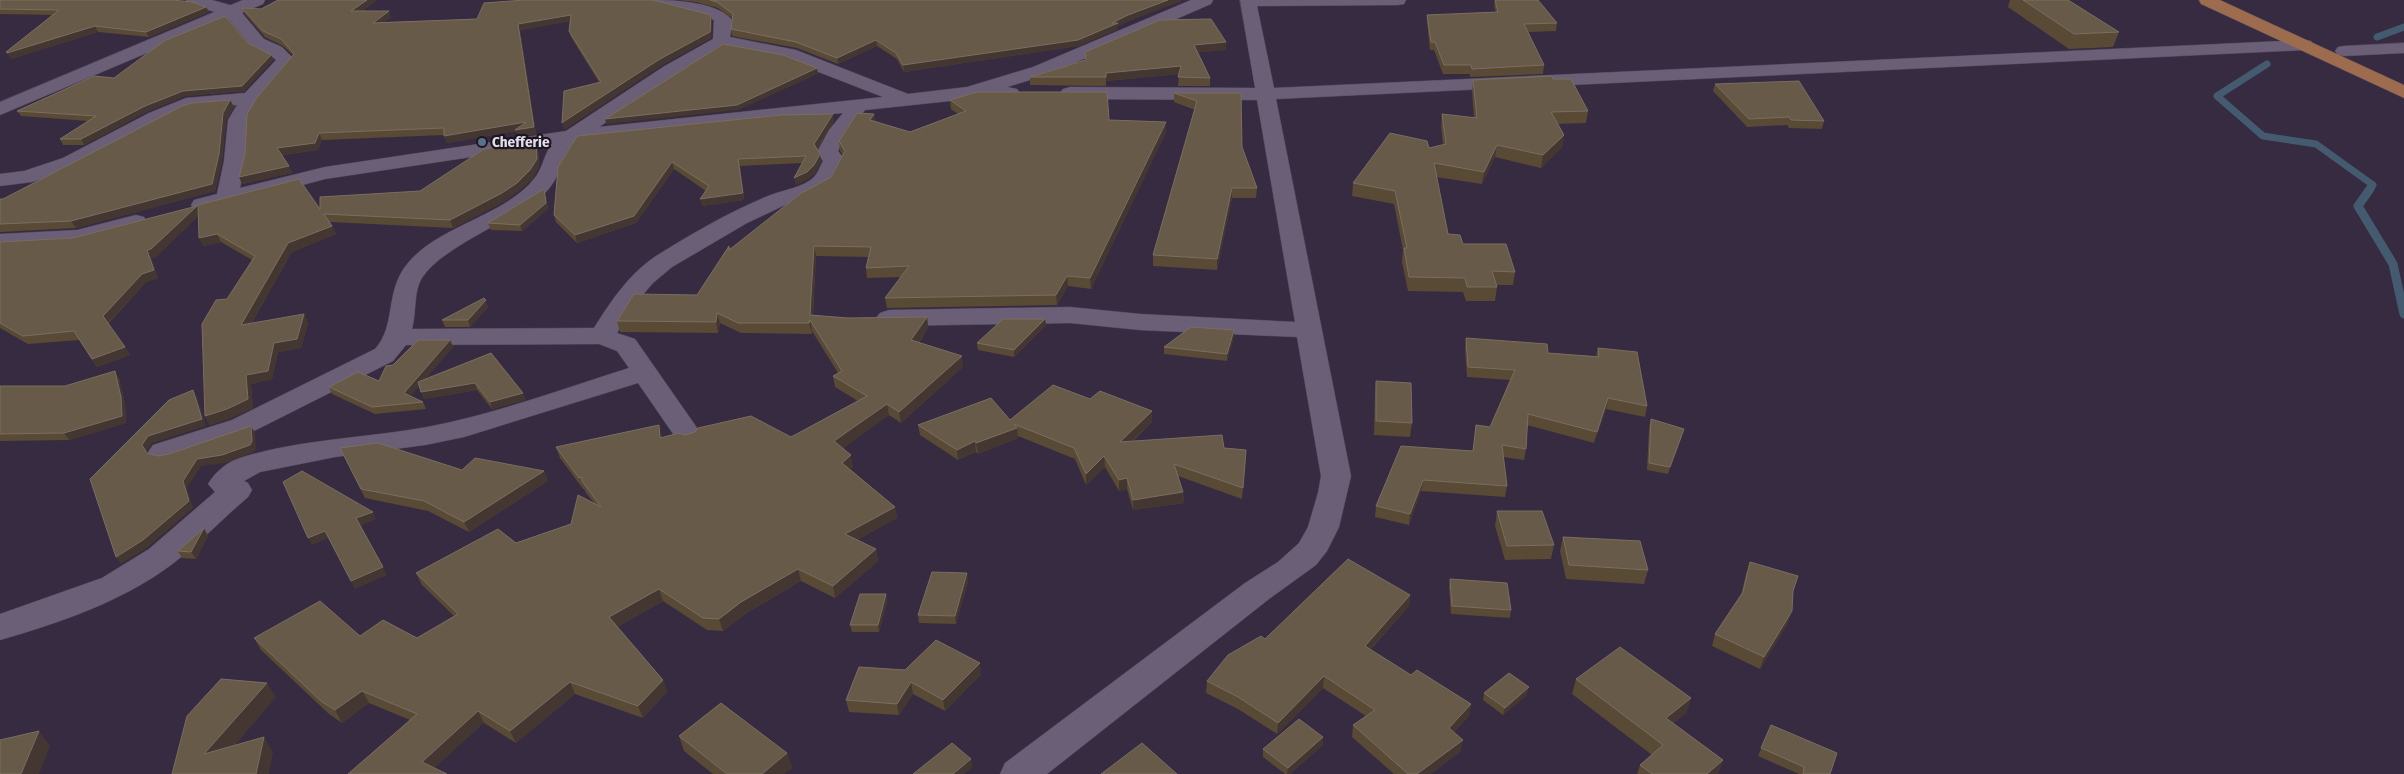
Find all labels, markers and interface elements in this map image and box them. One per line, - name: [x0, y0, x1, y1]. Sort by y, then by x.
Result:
- place label: Chefferie: [492, 133, 550, 151]
- marker: Chefferie: [476, 136, 488, 148]

